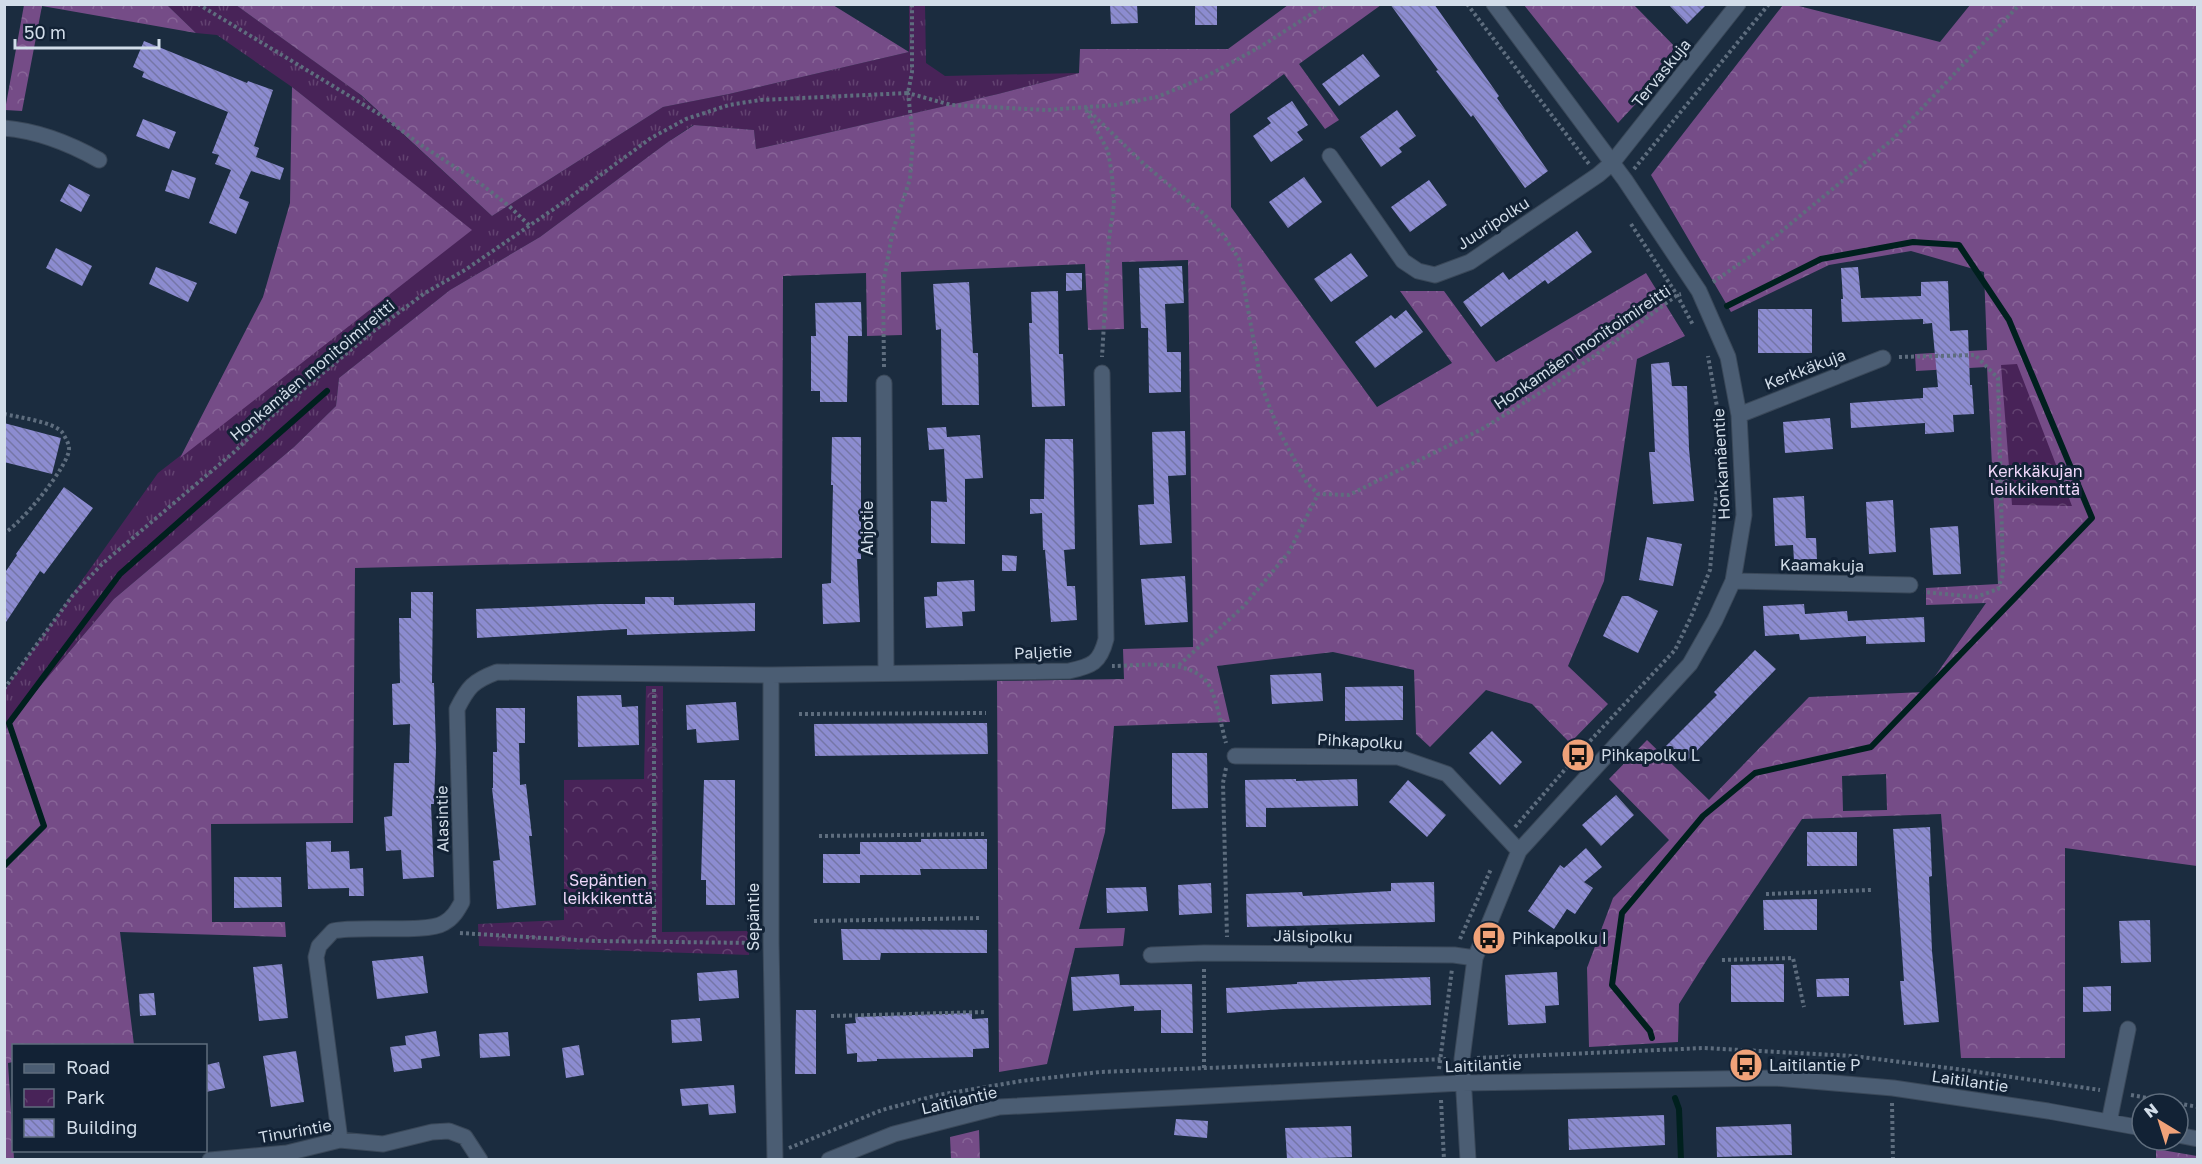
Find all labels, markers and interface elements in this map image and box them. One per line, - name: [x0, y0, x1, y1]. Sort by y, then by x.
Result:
- scale bar: [15, 12, 159, 50]
- text: 50 m: [24, 21, 66, 43]
- street label: Tervaskuja: [1627, 35, 1695, 111]
- street label: Juuripolku: [1453, 192, 1533, 254]
- street label: Honkamäen monitoimireitti: [1490, 280, 1674, 414]
- street label: Honkamäen monitoimireitti: [226, 295, 398, 445]
- street label: Kerkkäkuja: [1762, 344, 1848, 394]
- street label: Honkamäentie: [1708, 408, 1734, 520]
- park label: Kerkkäkujan leikkikenttä: [1987, 461, 2083, 499]
- street label: Ahjotie: [857, 501, 877, 555]
- street label: Kaamakuja: [1780, 554, 1864, 576]
- street label: Paljetie: [1014, 641, 1072, 663]
- street label: Pihkapolku: [1317, 729, 1403, 753]
- bus stop icon: Pihkapolku L: [1560, 737, 1596, 773]
- place label: Pihkapolku L: [1601, 745, 1700, 765]
- street label: Alasintie: [431, 785, 453, 853]
- park label: Sepäntien leikkikenttä: [563, 870, 653, 908]
- street label: Sepäntie: [743, 883, 763, 951]
- bus stop icon: Pihkapolku I: [1471, 920, 1507, 956]
- street label: Jälsipolku: [1273, 925, 1353, 947]
- place label: Pihkapolku I: [1512, 928, 1607, 948]
- legend: [12, 1044, 207, 1152]
- bus stop icon: Laitilantie P: [1728, 1047, 1764, 1083]
- street label: Laitilantie: [1444, 1054, 1522, 1076]
- place label: Laitilantie P: [1769, 1055, 1861, 1075]
- text: Road: [66, 1056, 110, 1078]
- street label: Laitilantie: [1930, 1066, 2010, 1096]
- street label: Laitilantie: [919, 1082, 999, 1118]
- text: Park: [66, 1086, 105, 1108]
- north arrow: [2130, 1092, 2190, 1152]
- text: N: [2140, 1099, 2162, 1122]
- street label: Tinurintie: [257, 1115, 333, 1147]
- text: Building: [66, 1116, 137, 1138]

